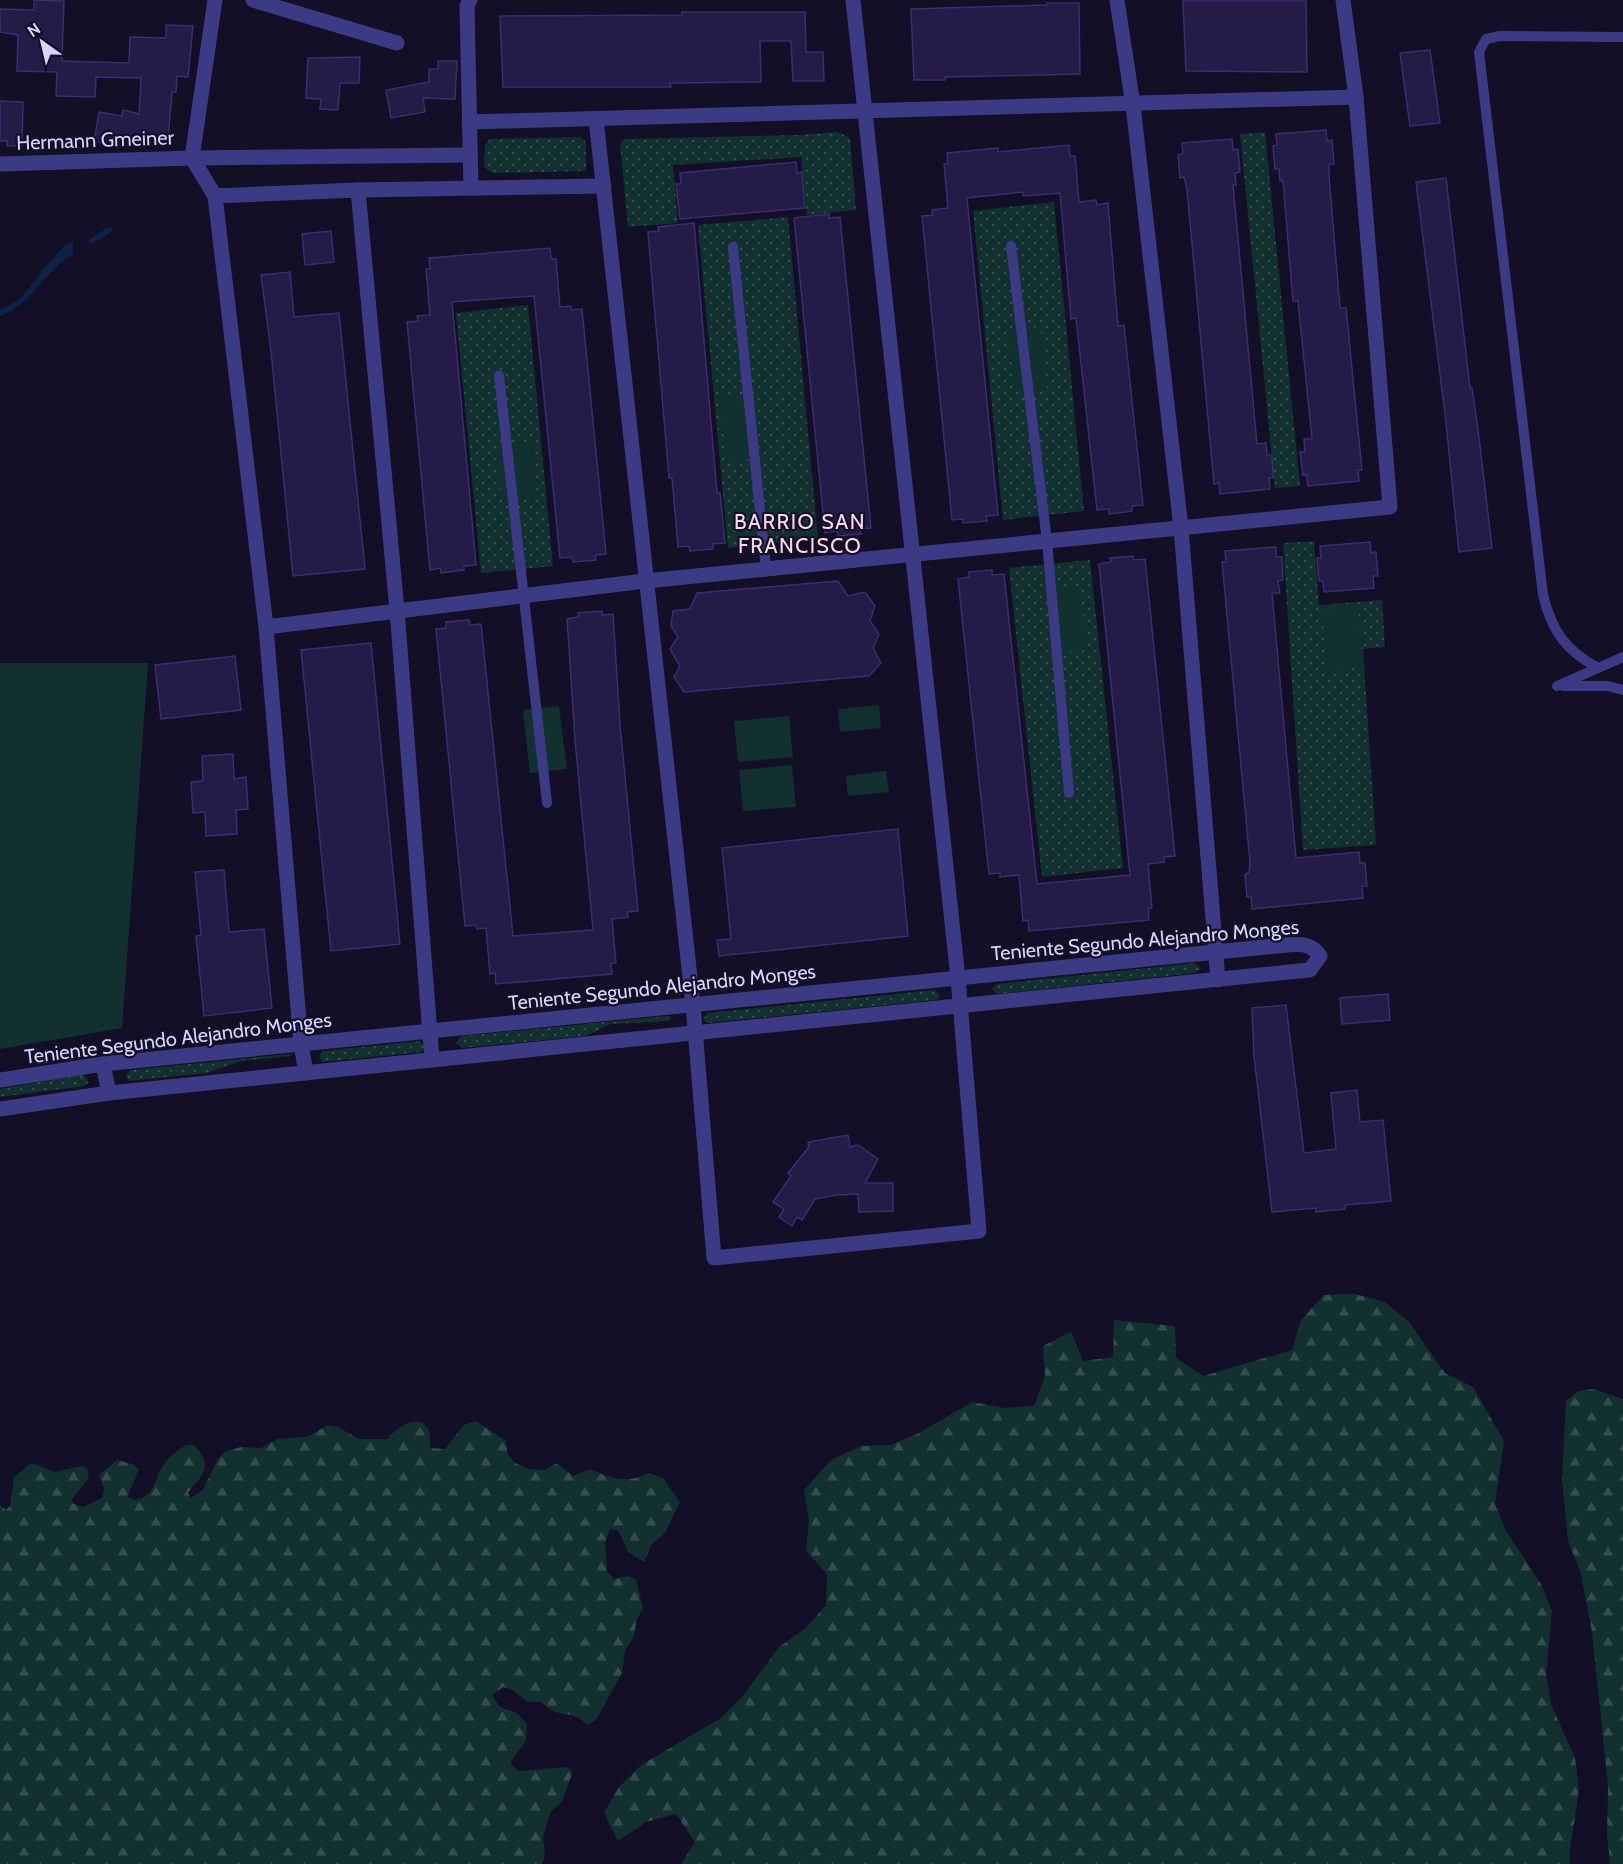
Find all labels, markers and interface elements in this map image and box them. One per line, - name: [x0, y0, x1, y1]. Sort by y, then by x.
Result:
- north arrow: [12, 12, 72, 72]
- text: N: [24, 19, 44, 41]
- street label: Hermann Gmeiner: [16, 125, 175, 155]
- district label: BARRIO SAN FRANCISCO: [734, 509, 866, 558]
- street label: Teniente Segundo Alejandro Monges: [990, 915, 1300, 965]
- street label: Teniente Segundo Alejandro Monges: [507, 959, 817, 1015]
- street label: Teniente Segundo Alejandro Monges: [23, 1007, 333, 1069]

